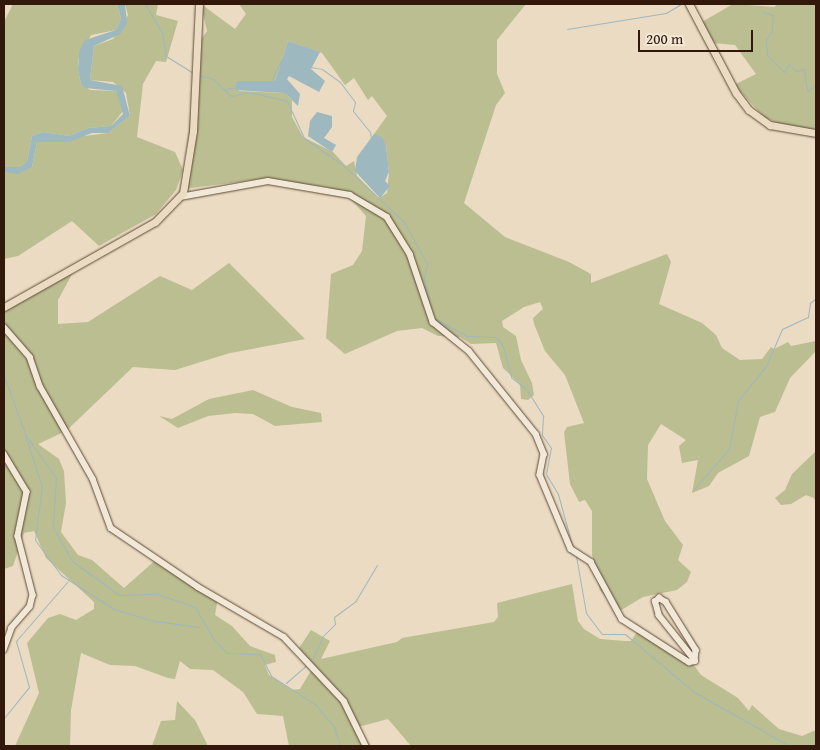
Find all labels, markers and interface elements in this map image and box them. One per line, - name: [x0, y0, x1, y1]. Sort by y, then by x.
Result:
- scale bar: [640, 20, 755, 52]
- text: 200 m: [646, 28, 683, 49]

